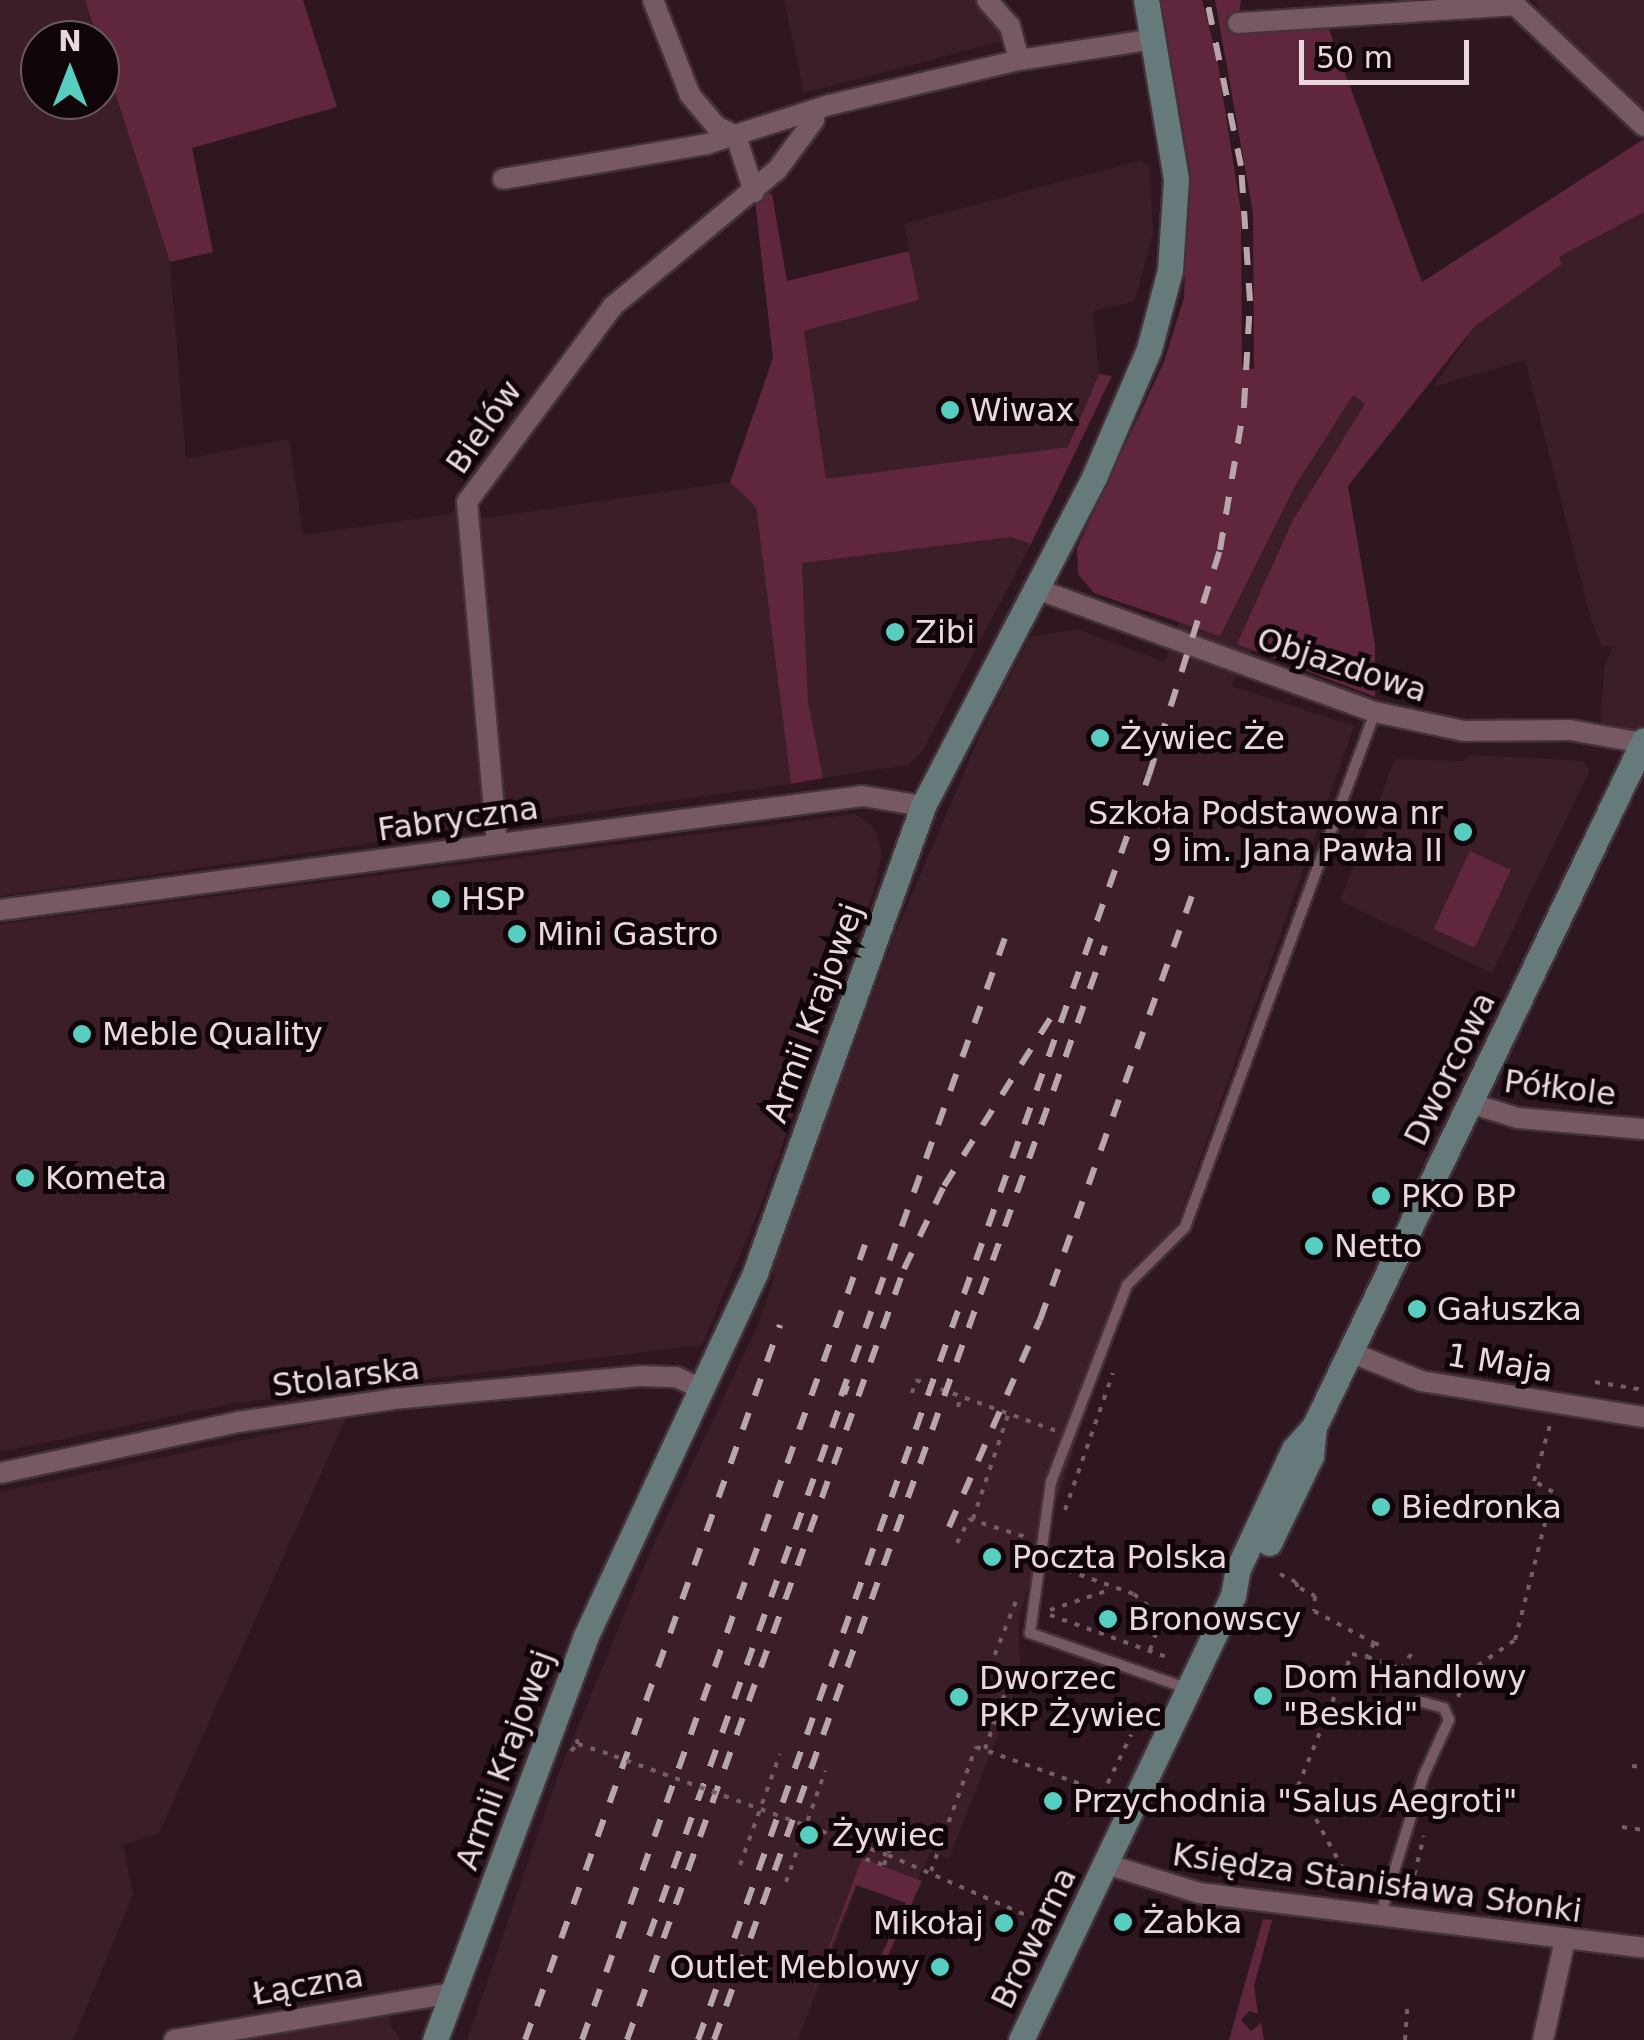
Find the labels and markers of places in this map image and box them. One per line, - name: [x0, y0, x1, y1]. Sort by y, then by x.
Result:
- place label: Wiwax: [970, 391, 1075, 429]
- marker: Wiwax: [939, 399, 961, 421]
- place label: Zibi: [915, 613, 975, 651]
- marker: Zibi: [884, 621, 906, 643]
- place label: Żywiec Że: [1120, 719, 1285, 757]
- marker: Żywiec Że: [1089, 727, 1111, 749]
- place label: Szkoła Podstawowa nr 9 im. Jana Pawła II: [1088, 795, 1443, 870]
- marker: Szkoła Podstawowa nr 9 im. Jana Pawła II: [1452, 821, 1474, 843]
- place label: HSP: [461, 880, 525, 918]
- marker: HSP: [430, 888, 452, 910]
- place label: Mini Gastro: [537, 915, 719, 953]
- marker: Mini Gastro: [506, 923, 528, 945]
- place label: Meble Quality: [102, 1015, 323, 1053]
- marker: Meble Quality: [71, 1023, 93, 1045]
- place label: Kometa: [45, 1159, 167, 1197]
- marker: Kometa: [14, 1167, 36, 1189]
- place label: PKO BP: [1401, 1177, 1516, 1215]
- marker: PKO BP: [1370, 1185, 1392, 1207]
- place label: Netto: [1334, 1227, 1422, 1265]
- marker: Netto: [1303, 1235, 1325, 1257]
- place label: Gałuszka: [1437, 1290, 1582, 1328]
- marker: Gałuszka: [1406, 1298, 1428, 1320]
- place label: Biedronka: [1401, 1488, 1562, 1526]
- marker: Biedronka: [1370, 1496, 1392, 1518]
- place label: Poczta Polska: [1012, 1538, 1227, 1576]
- marker: Poczta Polska: [981, 1546, 1003, 1568]
- place label: Bronowscy: [1128, 1600, 1301, 1638]
- marker: Bronowscy: [1097, 1608, 1119, 1630]
- place label: Dom Handlowy "Beskid": [1283, 1659, 1526, 1734]
- place label: Dworzec PKP Żywiec: [979, 1660, 1162, 1735]
- marker: Dom Handlowy "Beskid": [1252, 1685, 1274, 1707]
- marker: Dworzec PKP Żywiec: [948, 1686, 970, 1708]
- place label: Przychodnia "Salus Aegroti": [1073, 1782, 1518, 1820]
- marker: Przychodnia "Salus Aegroti": [1042, 1790, 1064, 1812]
- place label: Żywiec: [832, 1816, 945, 1854]
- marker: Żywiec: [796, 1822, 822, 1848]
- place label: Żabka: [1143, 1903, 1242, 1941]
- place label: Mikołaj: [873, 1904, 984, 1942]
- marker: Żabka: [1112, 1911, 1134, 1933]
- marker: Mikołaj: [993, 1912, 1015, 1934]
- place label: Outlet Meblowy: [670, 1948, 920, 1986]
- marker: Outlet Meblowy: [929, 1956, 951, 1978]

